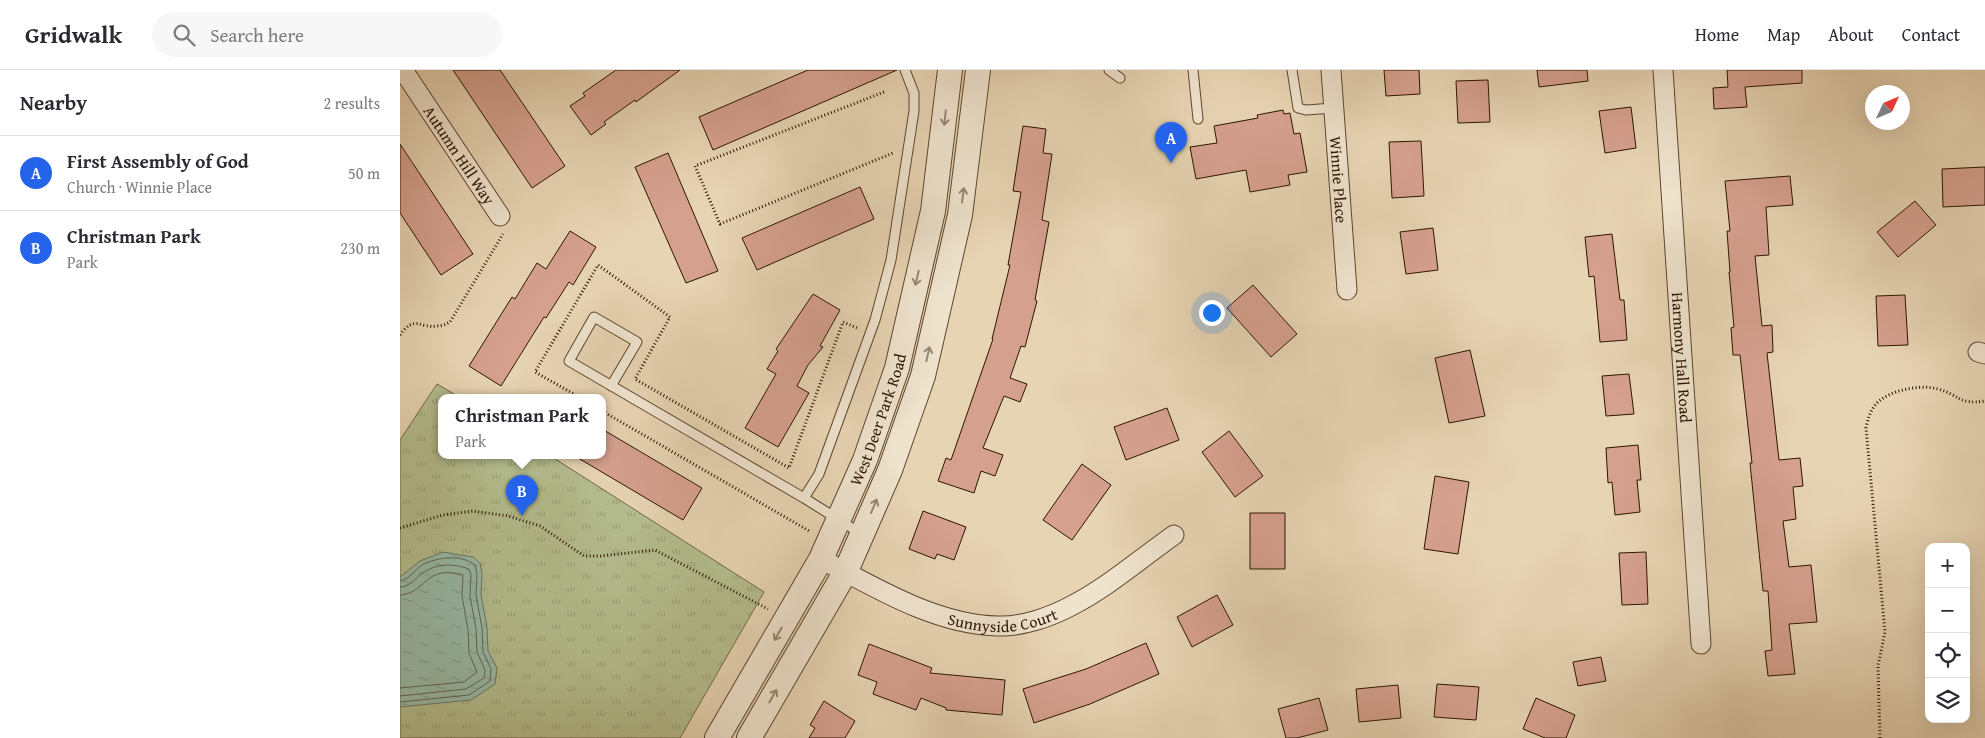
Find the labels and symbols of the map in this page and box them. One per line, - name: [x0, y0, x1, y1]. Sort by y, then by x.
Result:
- north arrow: [1865, 85, 1910, 130]
- street label: Autumn Hill Way: [418, 101, 501, 209]
- one-way arrow: [940, 110, 950, 126]
- pin: A: [1155, 122, 1187, 163]
- street label: Winnie Place: [1324, 136, 1354, 224]
- one-way arrow: [958, 187, 968, 203]
- one-way arrow: [912, 270, 922, 286]
- street label: Harmony Hall Road: [1666, 291, 1698, 424]
- your location: [1199, 300, 1225, 326]
- one-way arrow: [924, 346, 934, 362]
- street label: West Deer Park Road: [843, 351, 912, 489]
- pin: B: [506, 475, 538, 516]
- one-way arrow: [871, 499, 880, 514]
- street label: Sunnyside Court: [945, 602, 1061, 638]
- one-way arrow: [772, 626, 782, 640]
- one-way arrow: [769, 689, 779, 703]

